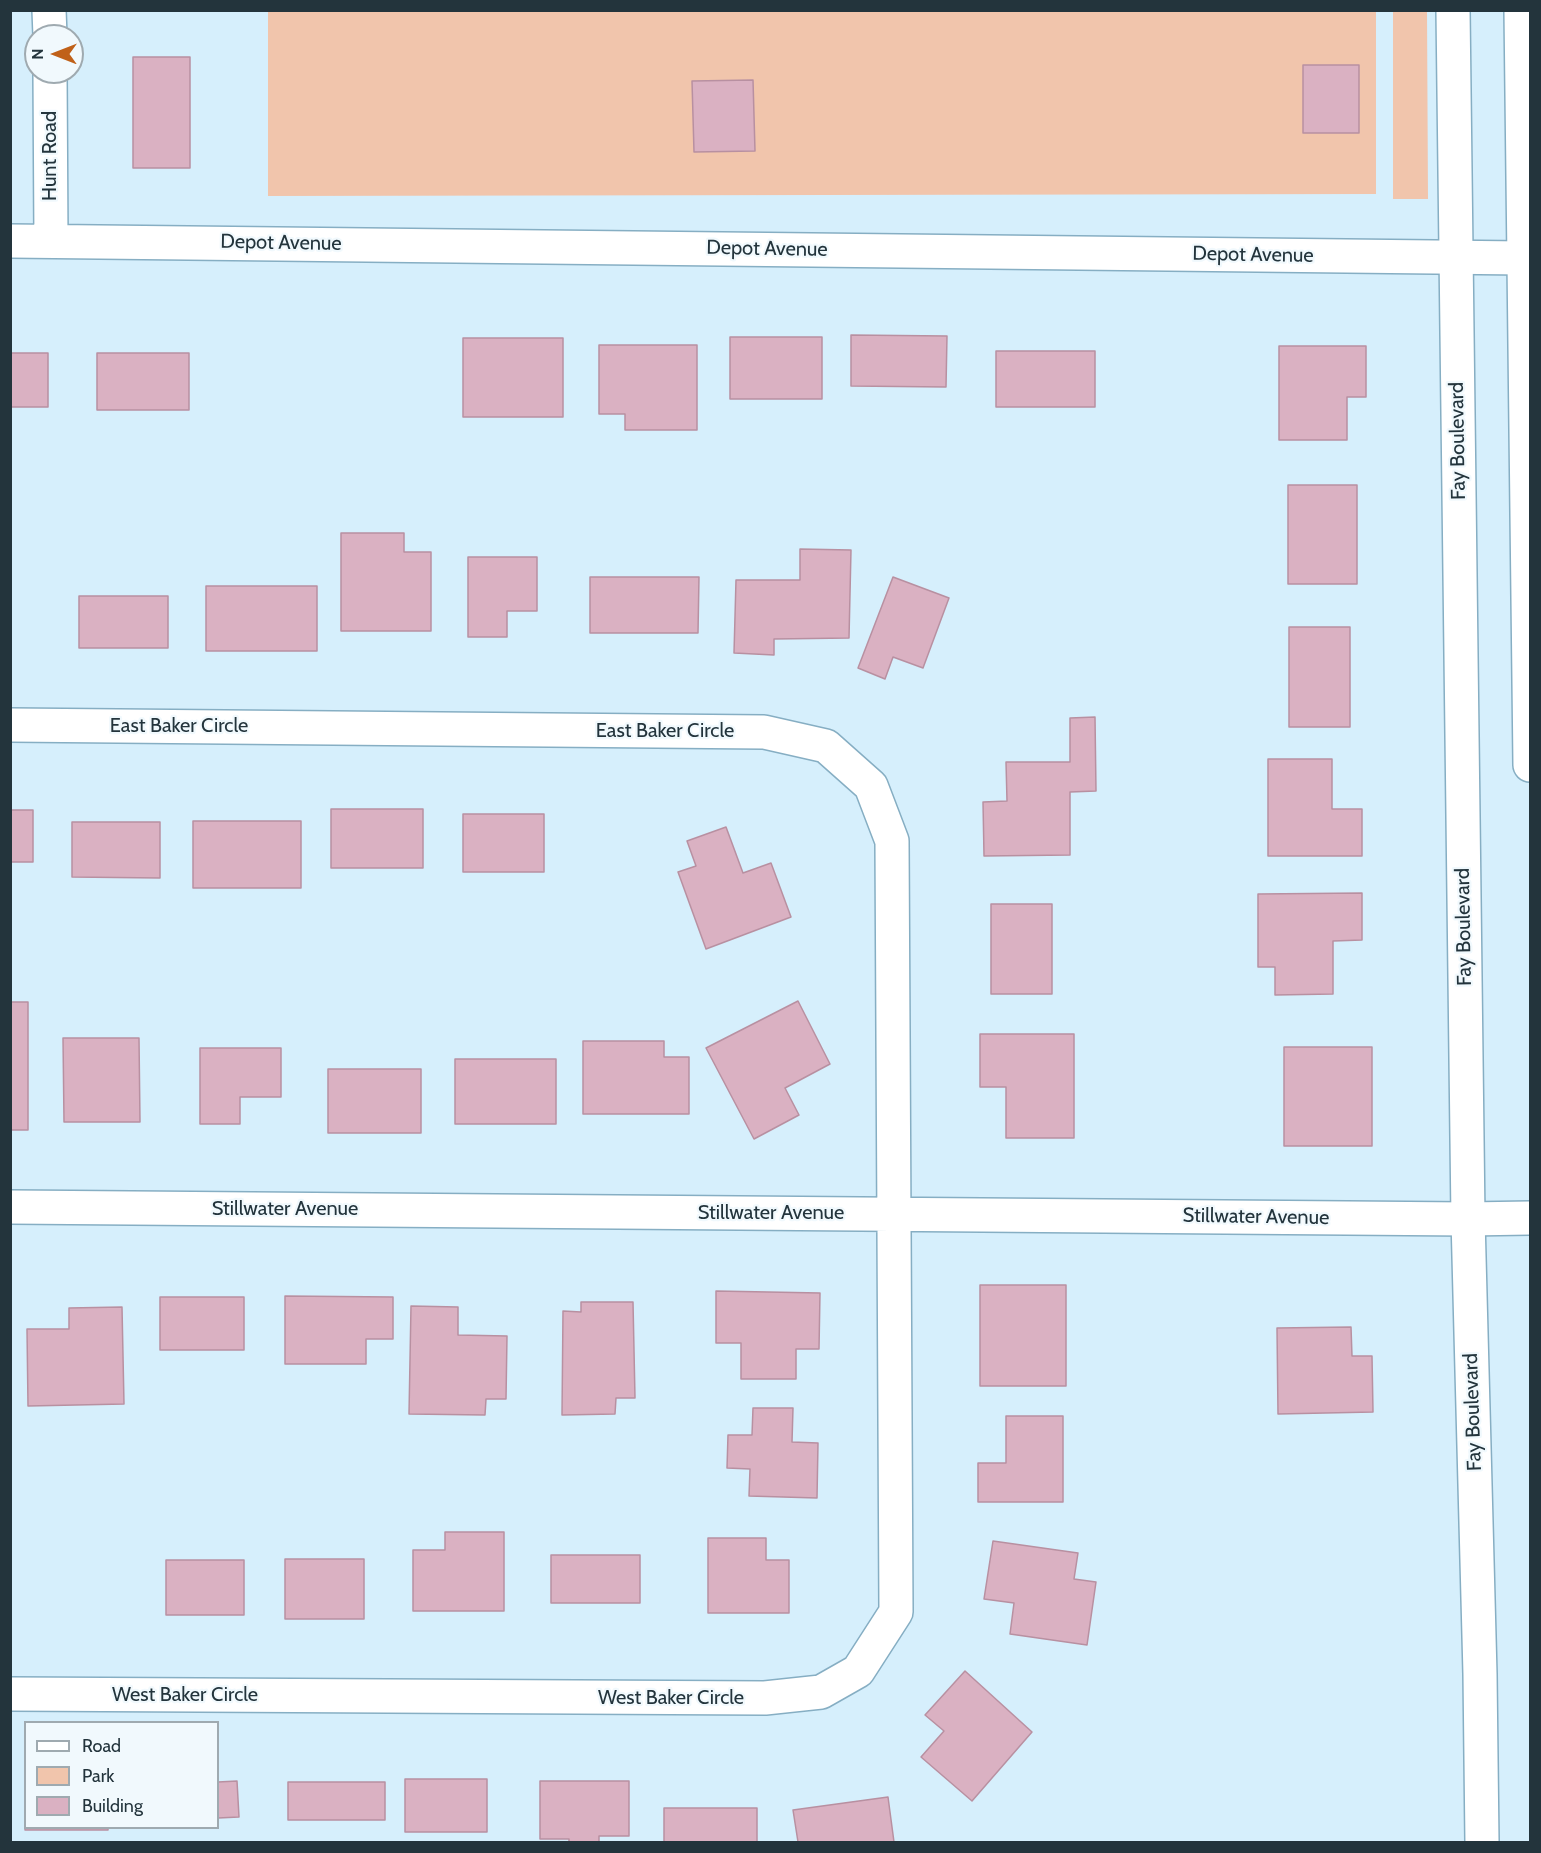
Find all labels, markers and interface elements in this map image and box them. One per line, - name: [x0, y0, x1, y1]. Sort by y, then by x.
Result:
- north arrow: [24, 24, 84, 84]
- text: N: [28, 48, 47, 60]
- street label: Hunt Road: [38, 111, 62, 201]
- street label: Depot Avenue: [220, 230, 342, 256]
- street label: Depot Avenue: [706, 236, 828, 262]
- street label: Depot Avenue: [1192, 242, 1314, 268]
- street label: Fay Boulevard: [1445, 382, 1471, 500]
- street label: East Baker Circle: [110, 714, 248, 738]
- street label: East Baker Circle: [596, 719, 734, 743]
- street label: Fay Boulevard: [1451, 868, 1477, 986]
- street label: Stillwater Avenue: [212, 1197, 358, 1221]
- street label: Stillwater Avenue: [698, 1201, 844, 1225]
- street label: Stillwater Avenue: [1182, 1204, 1330, 1230]
- street label: Fay Boulevard: [1459, 1353, 1487, 1471]
- street label: West Baker Circle: [112, 1683, 258, 1707]
- street label: West Baker Circle: [598, 1686, 744, 1710]
- legend: [24, 1721, 219, 1829]
- text: Road: [82, 1735, 121, 1757]
- text: Park: [82, 1765, 114, 1787]
- text: Building: [82, 1795, 143, 1817]

